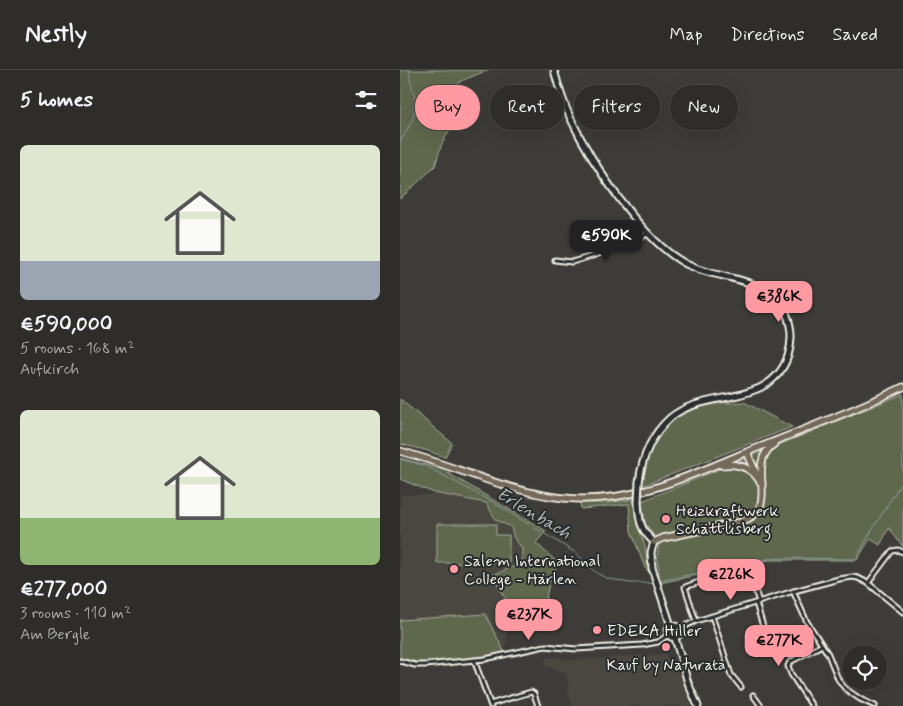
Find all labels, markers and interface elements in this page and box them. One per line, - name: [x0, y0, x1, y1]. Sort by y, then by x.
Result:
- text: Nestly: [25, 19, 87, 50]
- text: Map: [670, 23, 703, 47]
- text: Directions: [731, 23, 805, 47]
- text: Saved: [833, 23, 878, 47]
- chip: Buy: [415, 85, 480, 130]
- chip: Rent: [490, 85, 564, 130]
- chip: Filters: [574, 85, 660, 130]
- chip: New: [670, 85, 738, 130]
- text: 5 homes: [20, 86, 93, 114]
- icon: filters: [352, 86, 380, 114]
- icon: home: [155, 178, 245, 268]
- pin: €590K: [571, 220, 641, 262]
- text: €590K: [581, 225, 631, 246]
- pin: €386K: [744, 280, 814, 323]
- text: €386K: [756, 286, 802, 307]
- text: €590,000: [20, 310, 112, 338]
- text: 5 rooms · 168 m²: [20, 338, 135, 359]
- text: Aufkirch: [20, 359, 79, 380]
- icon: home: [155, 443, 245, 533]
- water label: Erlenbach: [492, 482, 575, 546]
- place label: Heizkraftwerk Schättlisberg: [676, 501, 779, 541]
- marker: Heizkraftwerk Schättlisberg: [660, 513, 672, 525]
- place label: Salem International College - Härlen: [464, 551, 600, 590]
- pin: €226K: [696, 558, 766, 601]
- marker: Salem International College - Härlen: [448, 563, 460, 575]
- text: €226K: [708, 564, 754, 585]
- text: €277,000: [20, 575, 107, 603]
- pin: €237K: [494, 598, 564, 641]
- text: 3 rooms · 110 m²: [20, 603, 131, 624]
- text: €237K: [506, 604, 552, 625]
- place label: EDEKA Hiller: [607, 621, 702, 642]
- text: Am Bergle: [20, 624, 90, 645]
- marker: EDEKA Hiller: [591, 624, 603, 636]
- pin: €277K: [744, 624, 814, 667]
- text: €277K: [756, 630, 802, 651]
- marker: Kauf by Naturata: [660, 641, 672, 653]
- map controls: [842, 645, 887, 690]
- button: locate: [842, 645, 887, 690]
- place label: Kauf by Naturata: [606, 655, 726, 676]

